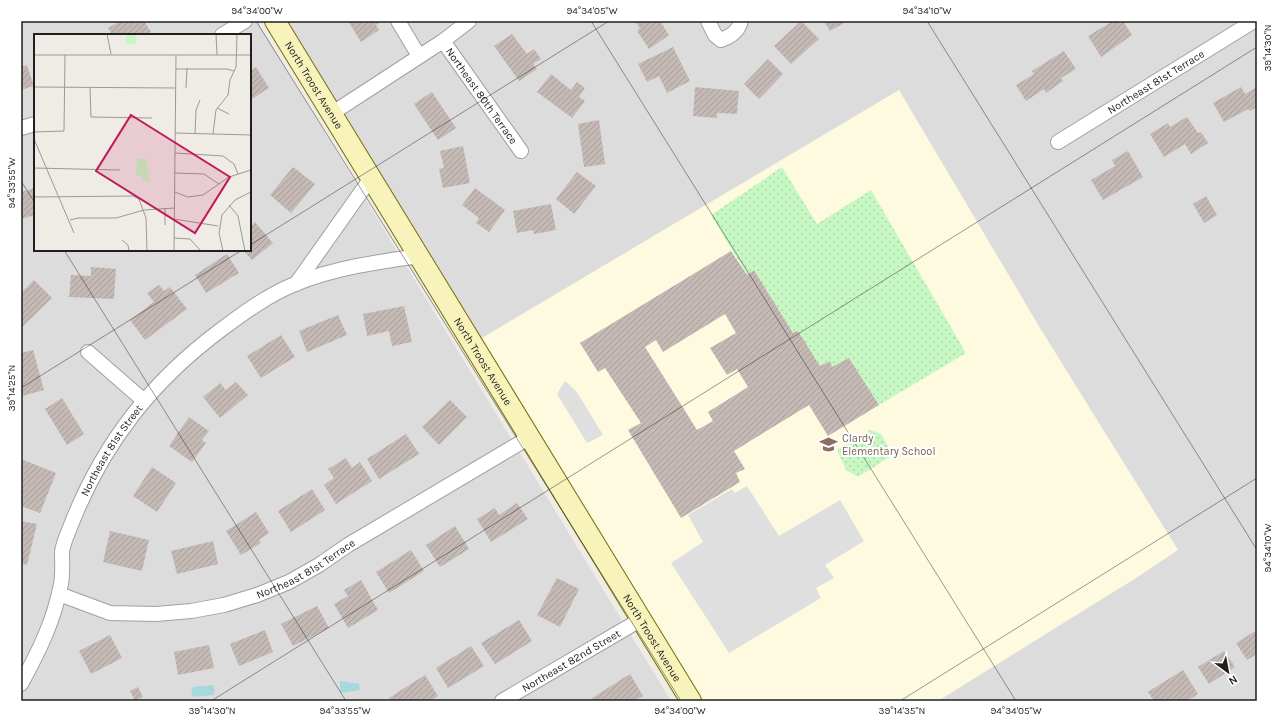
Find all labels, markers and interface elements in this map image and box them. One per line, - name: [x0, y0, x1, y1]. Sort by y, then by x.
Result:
- text: 94°34'00"W: [231, 5, 283, 17]
- text: 94°34'05"W: [566, 5, 618, 17]
- text: 94°34'10"W: [903, 5, 951, 17]
- text: 39°14'30"N: [1262, 24, 1274, 72]
- inset map: [34, 34, 251, 251]
- street label: North Troost Avenue: [282, 39, 346, 132]
- street label: Northeast 80th Terrace: [443, 45, 520, 147]
- street label: Northeast 81st Terrace: [1105, 47, 1207, 117]
- text: 94°33'55"W: [6, 157, 18, 209]
- street label: North Troost Avenue: [451, 315, 515, 408]
- text: 39°14'25"N: [6, 365, 18, 411]
- street label: Northeast 81st Street: [78, 402, 145, 498]
- place label: Clardy Elementary School: [842, 432, 935, 458]
- school or university icon: Clardy Elementary School: [819, 434, 839, 454]
- text: 94°34'10"W: [1262, 524, 1274, 572]
- street label: Northeast 81st Terrace: [255, 536, 358, 602]
- street label: North Troost Avenue: [620, 592, 684, 685]
- street label: Northeast 82nd Street: [520, 627, 623, 695]
- north arrow: [1208, 652, 1248, 692]
- text: N: [1226, 672, 1240, 688]
- text: 39°14'30"N: [188, 705, 236, 717]
- text: 94°33'55"W: [319, 705, 371, 717]
- text: 94°34'00"W: [654, 705, 706, 717]
- text: 39°14'35"N: [879, 705, 925, 717]
- text: 94°34'05"W: [990, 705, 1042, 717]

